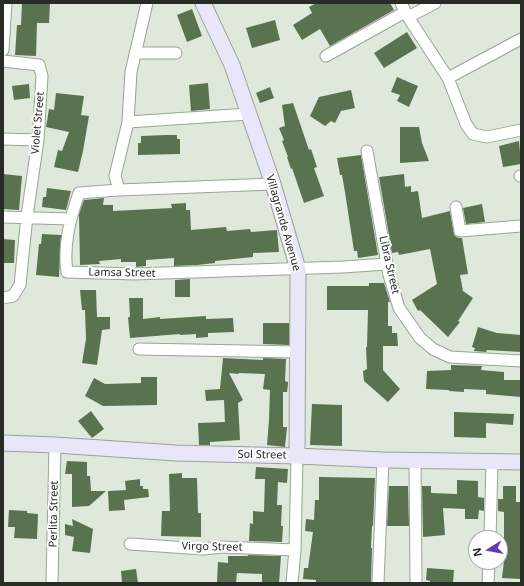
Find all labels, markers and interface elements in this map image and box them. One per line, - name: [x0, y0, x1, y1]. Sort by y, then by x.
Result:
- street label: Violet Street: [29, 91, 47, 155]
- street label: Villagrande Avenue: [263, 173, 303, 273]
- street label: Libra Street: [376, 235, 402, 295]
- street label: Lamsa Street: [88, 266, 156, 280]
- street label: Sol Street: [237, 448, 287, 462]
- street label: Perlita Street: [47, 480, 61, 548]
- north arrow: [468, 530, 508, 570]
- street label: Virgo Street: [181, 540, 243, 554]
- text: N: [468, 546, 485, 558]

